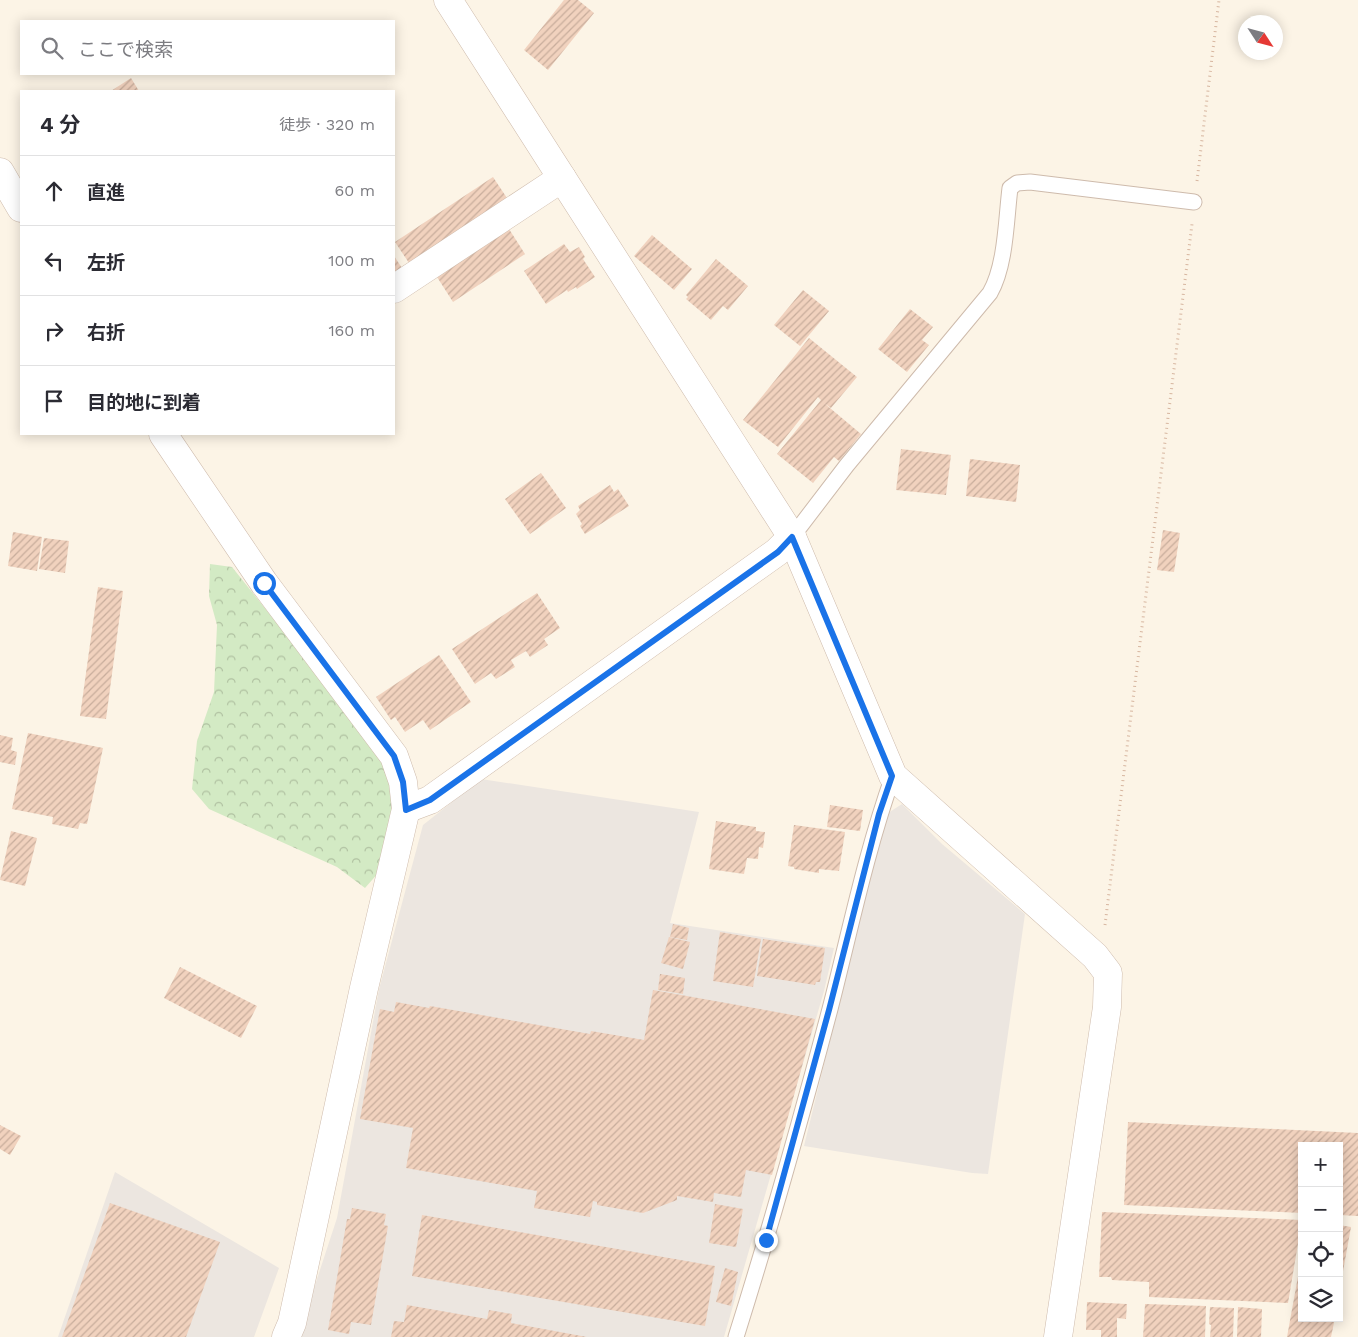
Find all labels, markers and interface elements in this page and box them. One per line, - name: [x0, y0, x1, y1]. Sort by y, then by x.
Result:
- north arrow: [1238, 15, 1283, 60]
- search box: [20, 20, 395, 75]
- icon: search: [38, 34, 66, 62]
- text: ここで検索: [78, 38, 173, 61]
- text: 4 分: [40, 112, 81, 137]
- text: 徒歩 · 320 m: [279, 115, 375, 134]
- icon: ahead: [40, 177, 68, 205]
- text: 直進: [87, 181, 125, 204]
- text: 60 m: [335, 181, 375, 200]
- icon: left: [40, 247, 68, 275]
- text: 左折: [87, 251, 125, 274]
- text: 100 m: [328, 251, 375, 270]
- icon: right: [40, 317, 68, 345]
- text: 右折: [87, 321, 125, 344]
- text: 160 m: [328, 321, 375, 340]
- icon: arrive: [40, 387, 68, 415]
- text: 目的地に到着: [87, 391, 201, 414]
- route start: [253, 572, 276, 595]
- map controls: [1298, 1142, 1343, 1322]
- button: +: [1298, 1142, 1343, 1187]
- button: −: [1298, 1187, 1343, 1232]
- route end: [755, 1229, 778, 1252]
- button: locate: [1298, 1232, 1343, 1277]
- button: layers: [1298, 1277, 1343, 1322]

